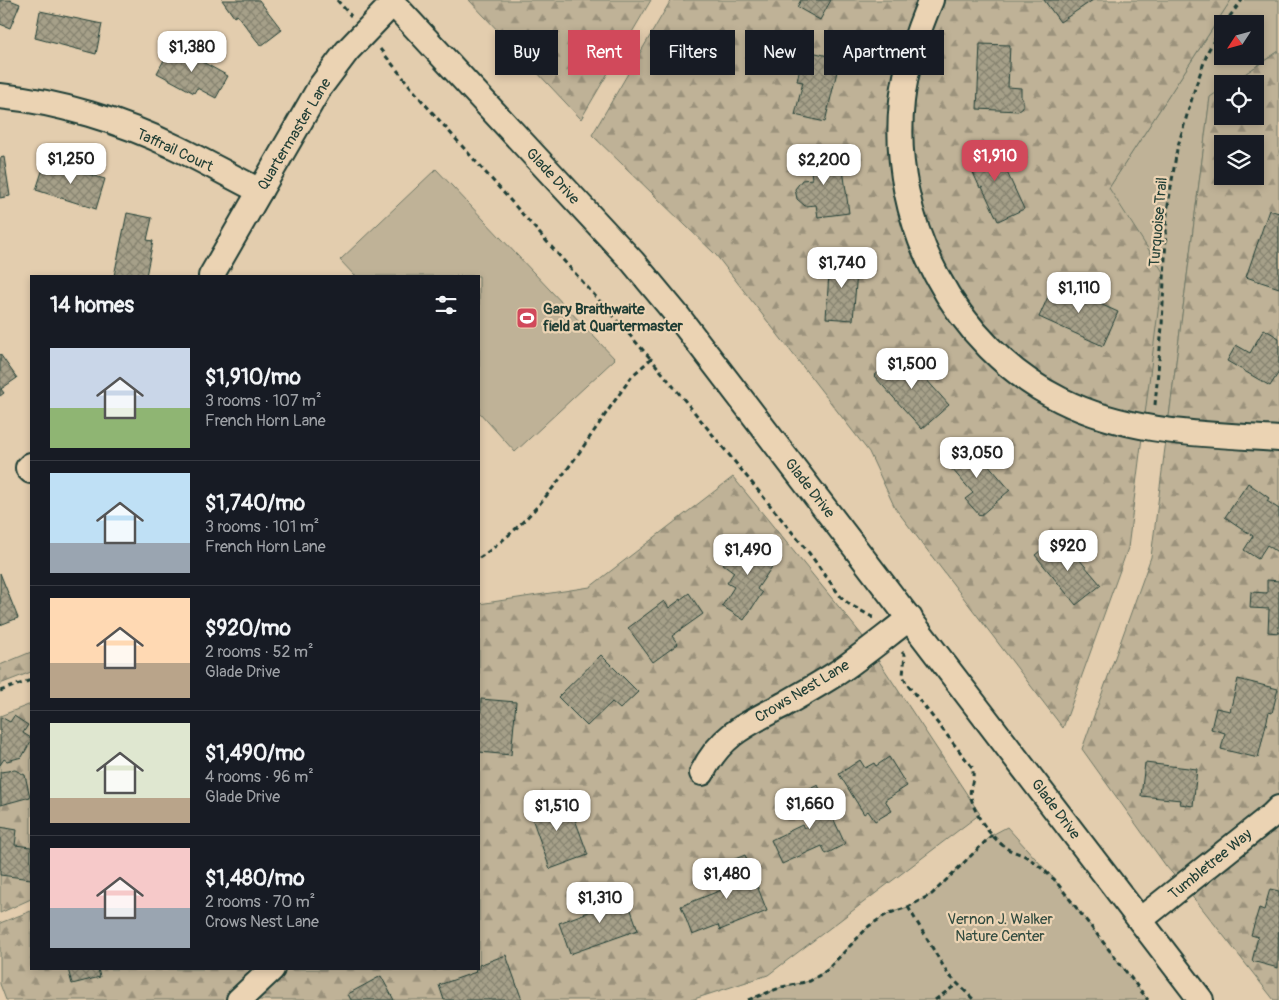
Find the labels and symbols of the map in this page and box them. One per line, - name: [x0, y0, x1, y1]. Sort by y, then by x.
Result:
- north arrow: [1214, 15, 1264, 65]
- pin: $1,380: [151, 30, 233, 73]
- street label: Quartermaster Lane: [253, 74, 336, 194]
- street label: Taffrail Court: [133, 124, 217, 177]
- pin: $1,910: [954, 140, 1036, 182]
- pin: $1,250: [30, 142, 112, 185]
- street label: Glade Drive: [522, 144, 584, 209]
- pin: $2,200: [783, 144, 865, 186]
- street label: Turquoise Trail: [1145, 176, 1172, 268]
- pin: $1,740: [801, 246, 883, 289]
- pin: $1,110: [1038, 272, 1120, 314]
- place label: Gary Braithwaite field at Quartermaster: [543, 300, 683, 336]
- sports icon: Gary Braithwaite field at Quartermaster: [515, 306, 539, 330]
- pin: $1,500: [871, 348, 953, 390]
- pin: $3,050: [936, 436, 1018, 479]
- street label: Glade Drive: [780, 455, 839, 522]
- pin: $920: [1038, 530, 1098, 572]
- pin: $1,490: [707, 534, 789, 576]
- street label: Crows Nest Lane: [752, 655, 853, 727]
- street label: Glade Drive: [1027, 775, 1085, 844]
- pin: $1,660: [769, 788, 851, 830]
- pin: $1,510: [516, 790, 598, 832]
- street label: Tumbletree Way: [1165, 825, 1256, 904]
- pin: $1,480: [686, 858, 768, 900]
- pin: $1,310: [559, 882, 641, 924]
- park label: Vernon J. Walker Nature Center: [947, 910, 1053, 946]

